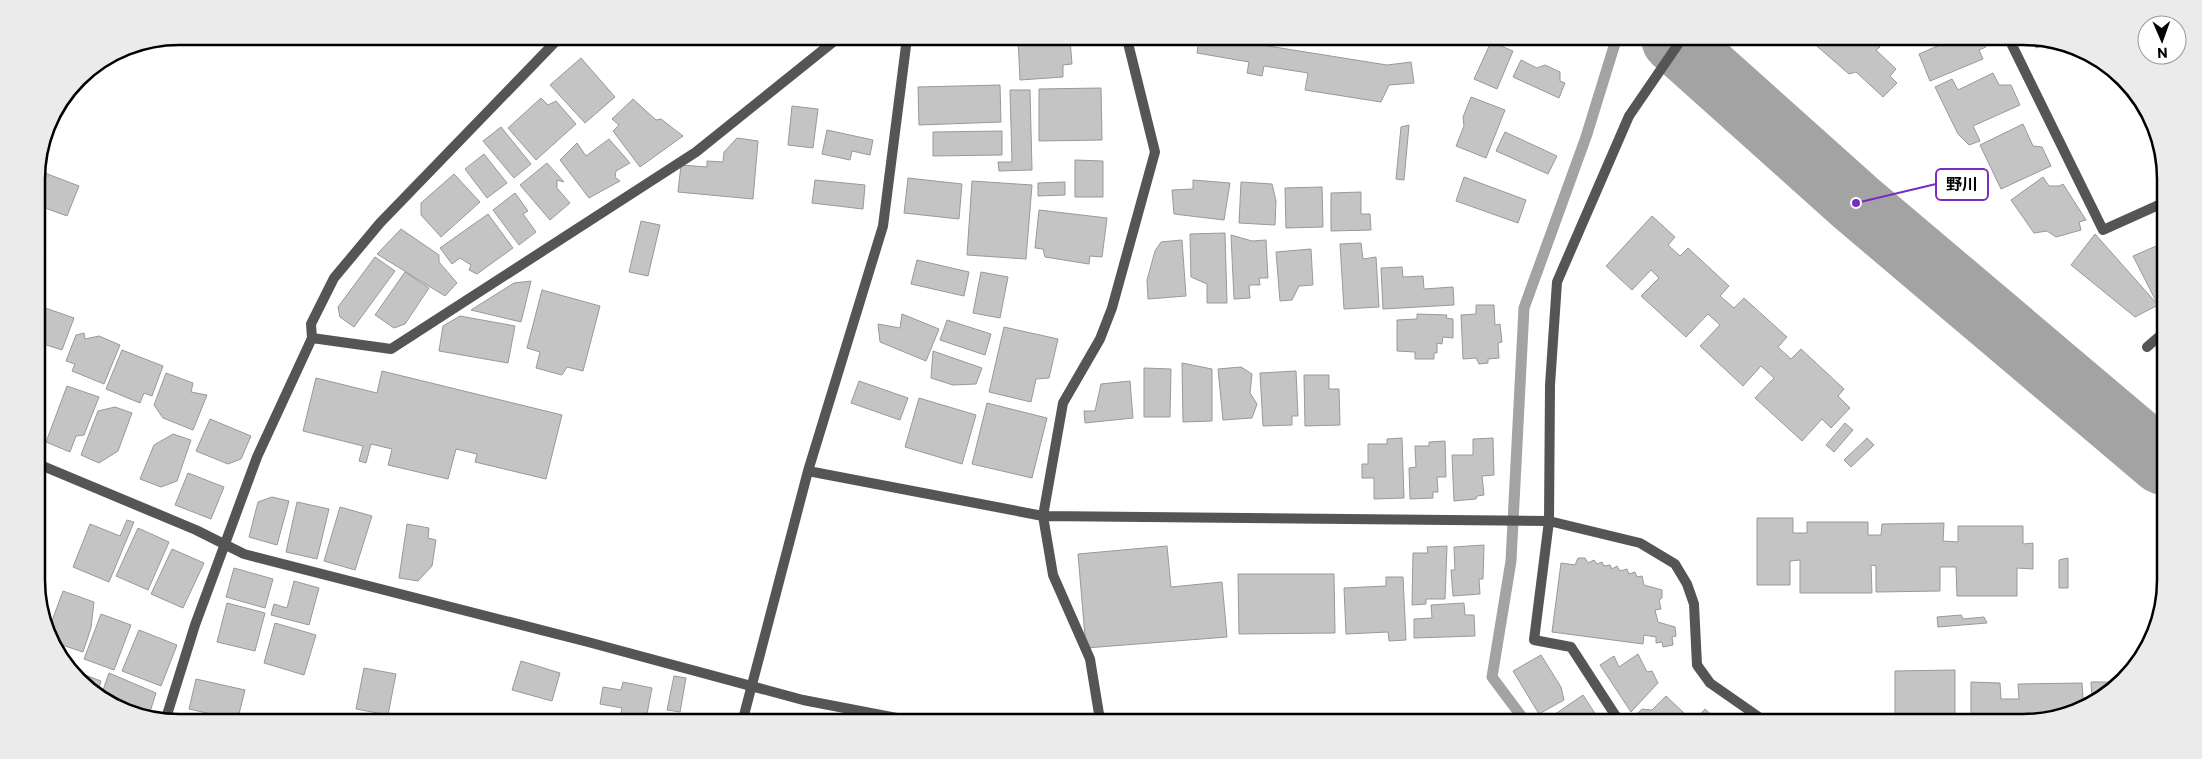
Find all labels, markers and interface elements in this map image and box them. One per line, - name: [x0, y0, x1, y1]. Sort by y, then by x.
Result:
- north arrow: [2137, 15, 2187, 65]
- text: N: [2157, 45, 2168, 62]
- callout: 野川: [1936, 169, 1988, 200]
- text: 野川: [1946, 174, 1978, 193]

